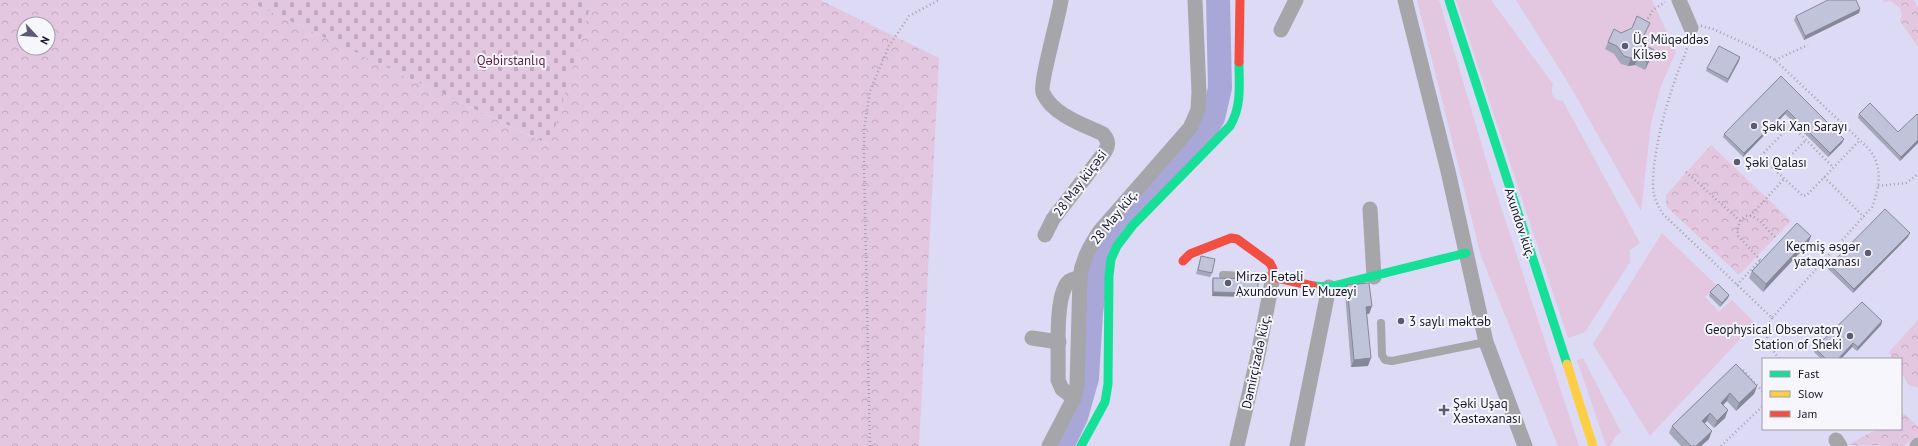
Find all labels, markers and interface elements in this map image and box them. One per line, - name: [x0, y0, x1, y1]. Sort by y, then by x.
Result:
- north arrow: [16, 16, 56, 56]
- place label: Üç Müqəddəs Kilsəs: [1633, 31, 1709, 63]
- text: N: [37, 34, 53, 47]
- marker: Üç Müqəddəs Kilsəs: [1620, 41, 1630, 51]
- park label: Qəbirstanlıq: [477, 52, 545, 69]
- place label: Şəki Xan Sarayı: [1762, 118, 1847, 135]
- marker: Şəki Xan Sarayı: [1749, 121, 1759, 131]
- street label: 28 May küçəsi: [1050, 146, 1110, 220]
- place label: Şəki Qalası: [1745, 154, 1807, 171]
- marker: Şəki Qalası: [1732, 157, 1742, 167]
- street label: 28 May küç.: [1087, 186, 1141, 248]
- street label: Axundov küç.: [1501, 186, 1539, 261]
- place label: Keçmiş əsgər yataqxanası: [1786, 238, 1861, 270]
- marker: Keçmiş əsgər yataqxanası: [1863, 248, 1873, 258]
- place label: Mirzə Fətəli Axundovun Ev Muzeyi: [1236, 268, 1357, 300]
- marker: Mirzə Fətəli Axundovun Ev Muzeyi: [1223, 278, 1233, 288]
- street label: Dəmirçizadə küç.: [1238, 313, 1274, 410]
- place label: 3 saylı məktəb: [1409, 313, 1491, 330]
- marker: 3 saylı məktəb: [1396, 316, 1406, 326]
- place label: Geophysical Observatory Station of Sheki: [1705, 321, 1842, 353]
- marker: Geophysical Observatory Station of Sheki: [1845, 331, 1855, 341]
- legend: [1762, 358, 1902, 430]
- text: Fast: [1798, 366, 1819, 381]
- text: Slow: [1798, 386, 1823, 401]
- place label: Şəki Uşaq Xəstəxanası: [1453, 395, 1521, 427]
- marker: Şəki Uşaq Xəstəxanası: [1438, 404, 1450, 416]
- text: Jam: [1797, 406, 1817, 421]

